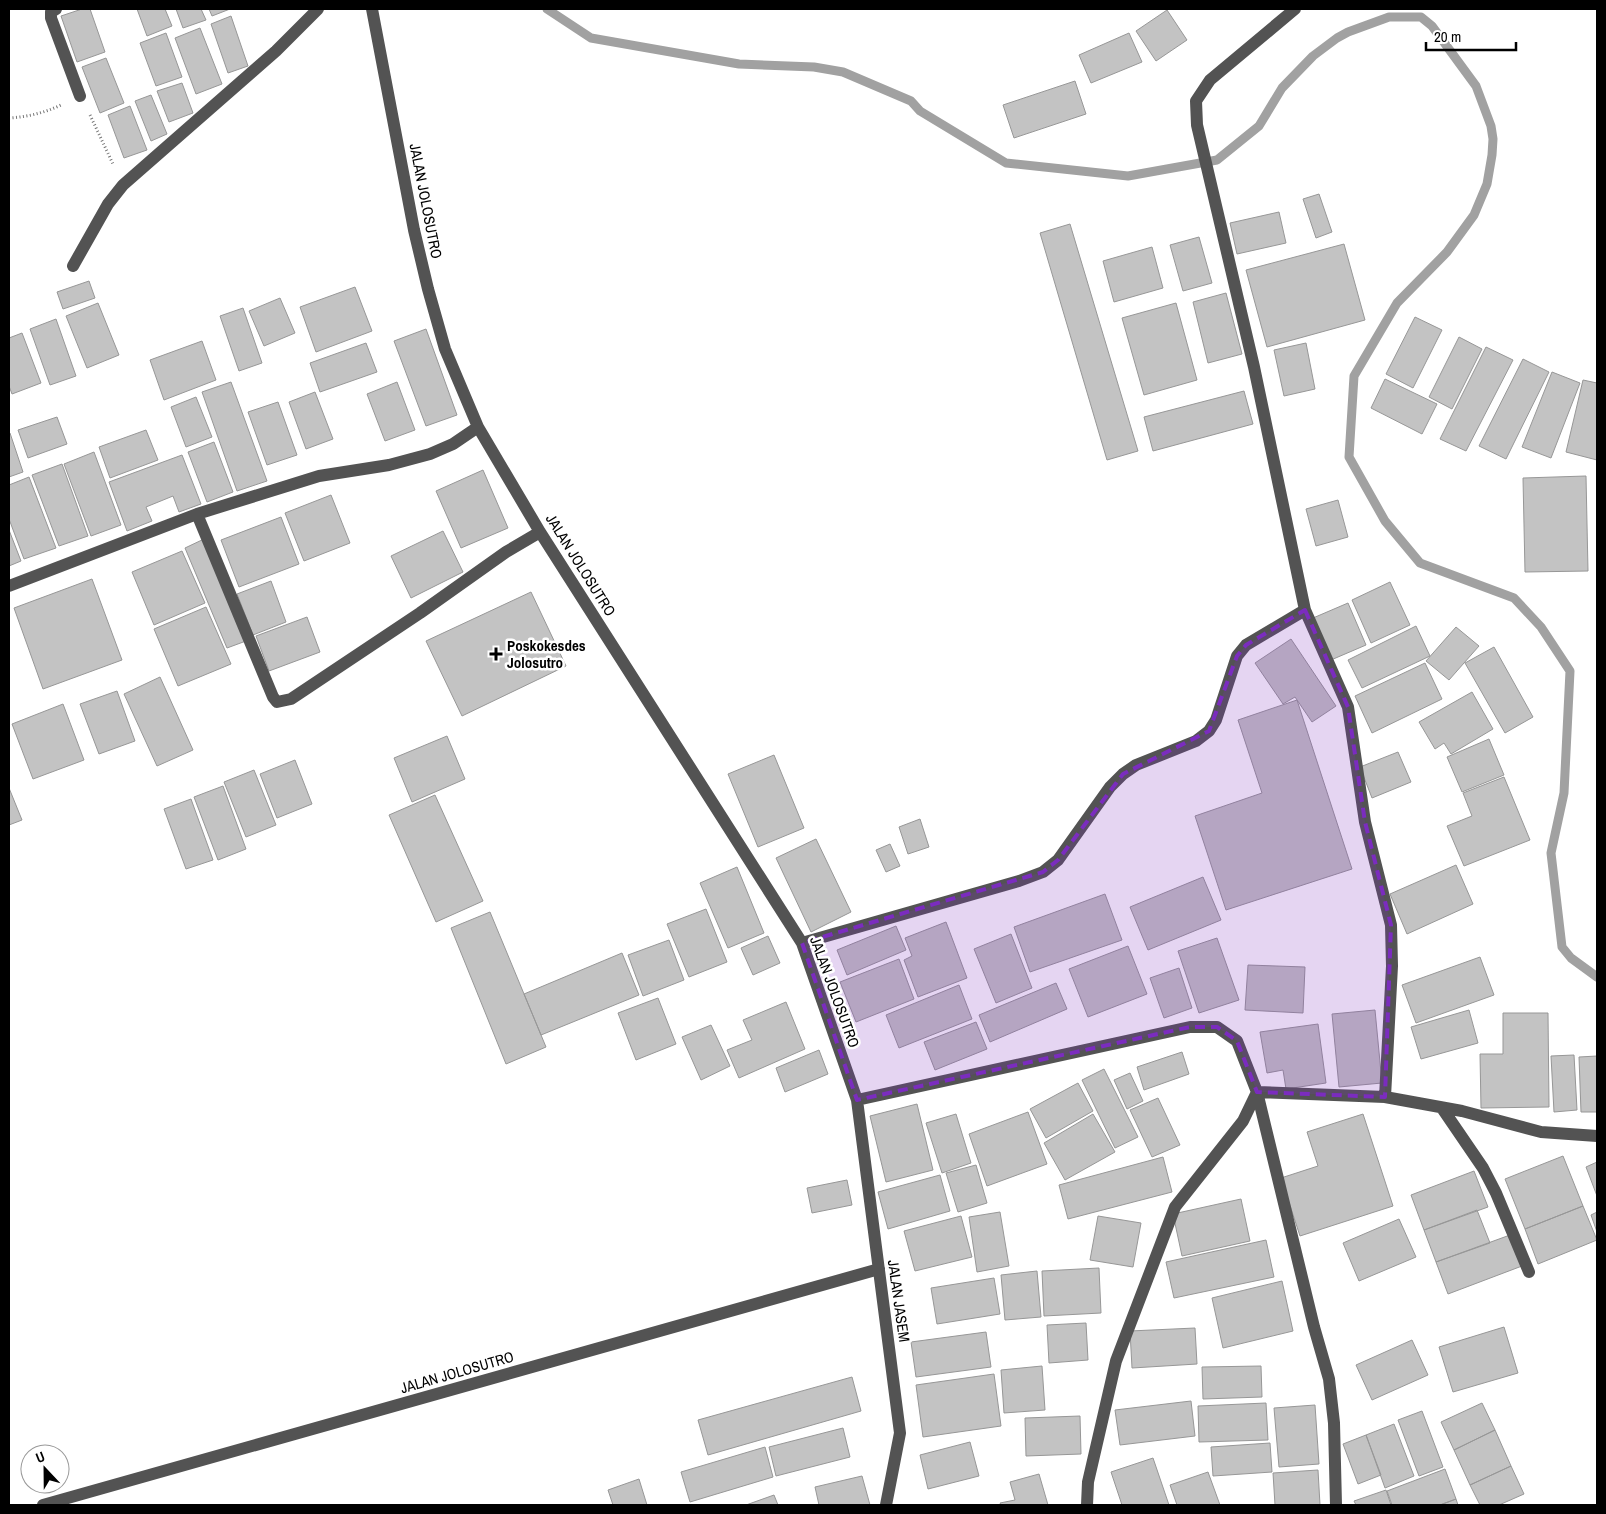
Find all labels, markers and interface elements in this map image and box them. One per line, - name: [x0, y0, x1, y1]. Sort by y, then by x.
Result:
- scale bar: [1426, 20, 1516, 52]
- text: 20 m: [1434, 26, 1461, 47]
- street label: JALAN JOLOSUTRO: [405, 142, 447, 260]
- street label: JALAN JOLOSUTRO: [541, 510, 621, 620]
- place label: Poskokesdes Jolosutro: [507, 635, 586, 673]
- marker: Poskokesdes Jolosutro: [489, 647, 503, 661]
- street label: JALAN JOLOSUTRO: [805, 933, 865, 1051]
- street label: JALAN JASEM: [883, 1259, 915, 1343]
- street label: JALAN JOLOSUTRO: [398, 1346, 516, 1398]
- north arrow: [20, 1444, 70, 1494]
- text: U: [33, 1447, 47, 1467]

